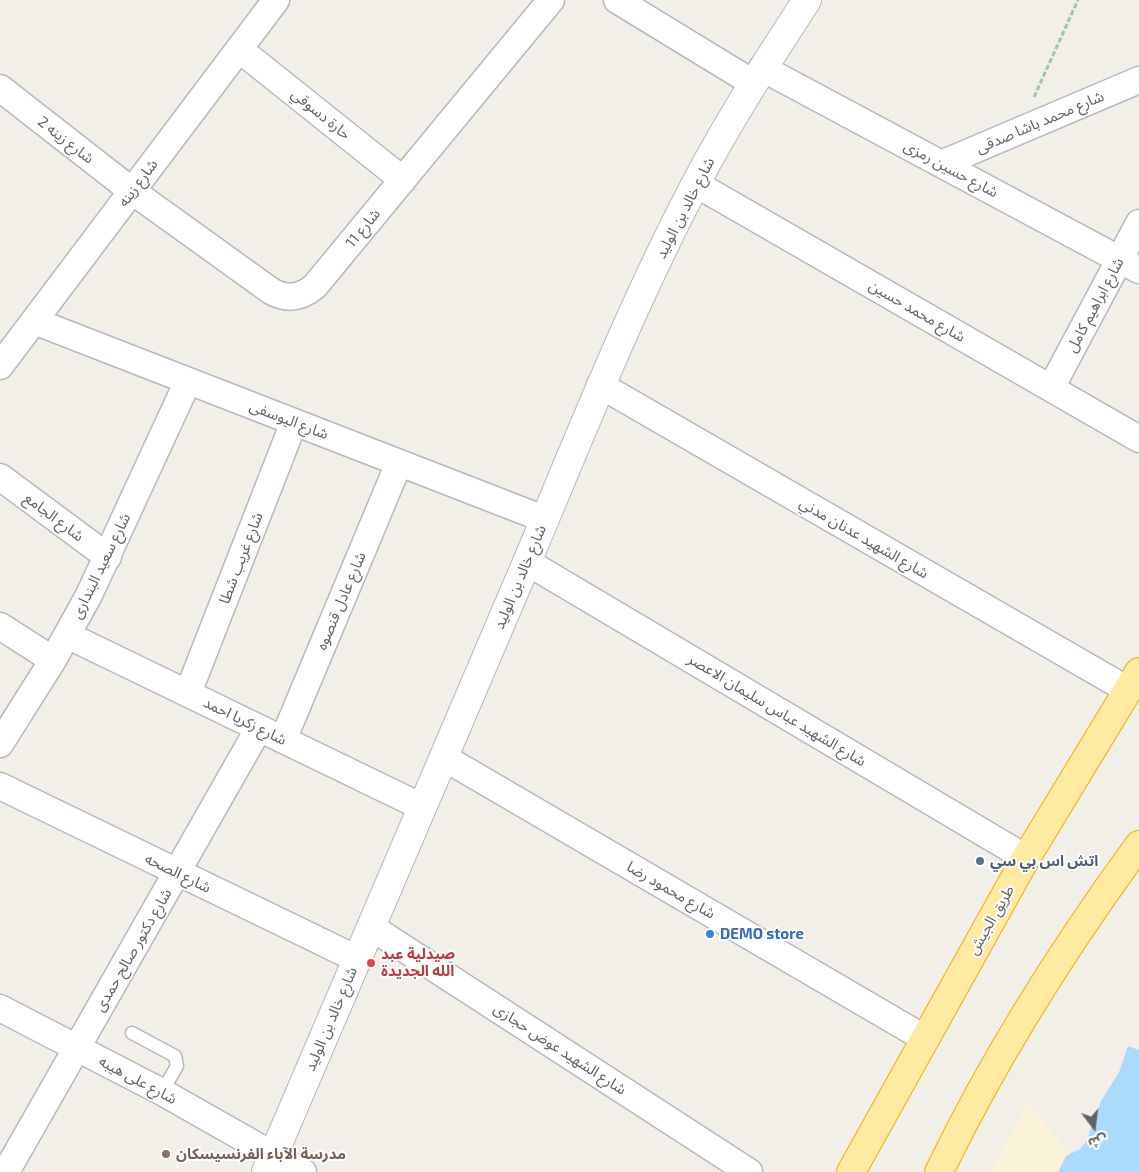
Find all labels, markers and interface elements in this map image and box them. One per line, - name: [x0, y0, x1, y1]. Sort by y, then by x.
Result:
- street label: حارة دسوقي: [288, 85, 354, 143]
- street label: شارع محمد باشا صدقى: [973, 87, 1107, 157]
- street label: شارع زينه 2: [34, 112, 98, 168]
- street label: شارع حسين رمزى: [901, 137, 1001, 201]
- street label: شارع خالد بن الوليد: [652, 154, 718, 262]
- street label: شارع زينه: [114, 156, 162, 210]
- street label: شارع 11: [342, 205, 384, 251]
- street label: شارع ابراهيم كامل: [1062, 255, 1128, 355]
- street label: شارع محمد حسين: [866, 276, 968, 346]
- street label: شارع اليوسفى: [247, 397, 331, 443]
- street label: شارع الجامع: [21, 489, 87, 545]
- street label: شارع الشهيد عدنان مدني: [796, 494, 932, 582]
- street label: شارع سعيد البندارى: [68, 510, 134, 622]
- street label: شارع غريب شطا: [215, 510, 267, 606]
- street label: شارع خالد بن الوليد: [490, 522, 550, 632]
- street label: شارع عادل قنصوه: [312, 549, 370, 653]
- street label: شارع الشهيد عباس سليمان الاعصر: [685, 650, 869, 770]
- street label: شارع زكريا احمد: [200, 693, 290, 749]
- street label: شارع الصحه: [142, 849, 214, 897]
- place label: اتش اس بي سي: [990, 852, 1098, 870]
- marker: اتش اس بي سي: [974, 855, 986, 867]
- street label: شارع محمود رضا: [624, 857, 718, 923]
- street label: طريق الجيش: [964, 882, 1018, 958]
- street label: شارع دكتور صالح حمدى: [90, 885, 176, 1015]
- place label: DEMO store: [720, 925, 804, 943]
- marker: DEMO store: [704, 928, 716, 940]
- place label: صيدلية عبد الله الجديدة: [381, 945, 455, 980]
- marker: صيدلية عبد الله الجديدة: [365, 957, 377, 969]
- street label: شارع خالد بن الوليد: [301, 964, 361, 1074]
- street label: شارع الشهيد عوض حجازى: [490, 999, 630, 1099]
- street label: شارع على هيبه: [96, 1052, 180, 1108]
- north arrow: [1069, 1102, 1119, 1152]
- text: ش: [1087, 1131, 1109, 1153]
- place label: مدرسة الآباء الفرنسيسكان: [176, 1145, 346, 1163]
- marker: مدرسة الآباء الفرنسيسكان: [160, 1148, 172, 1160]

